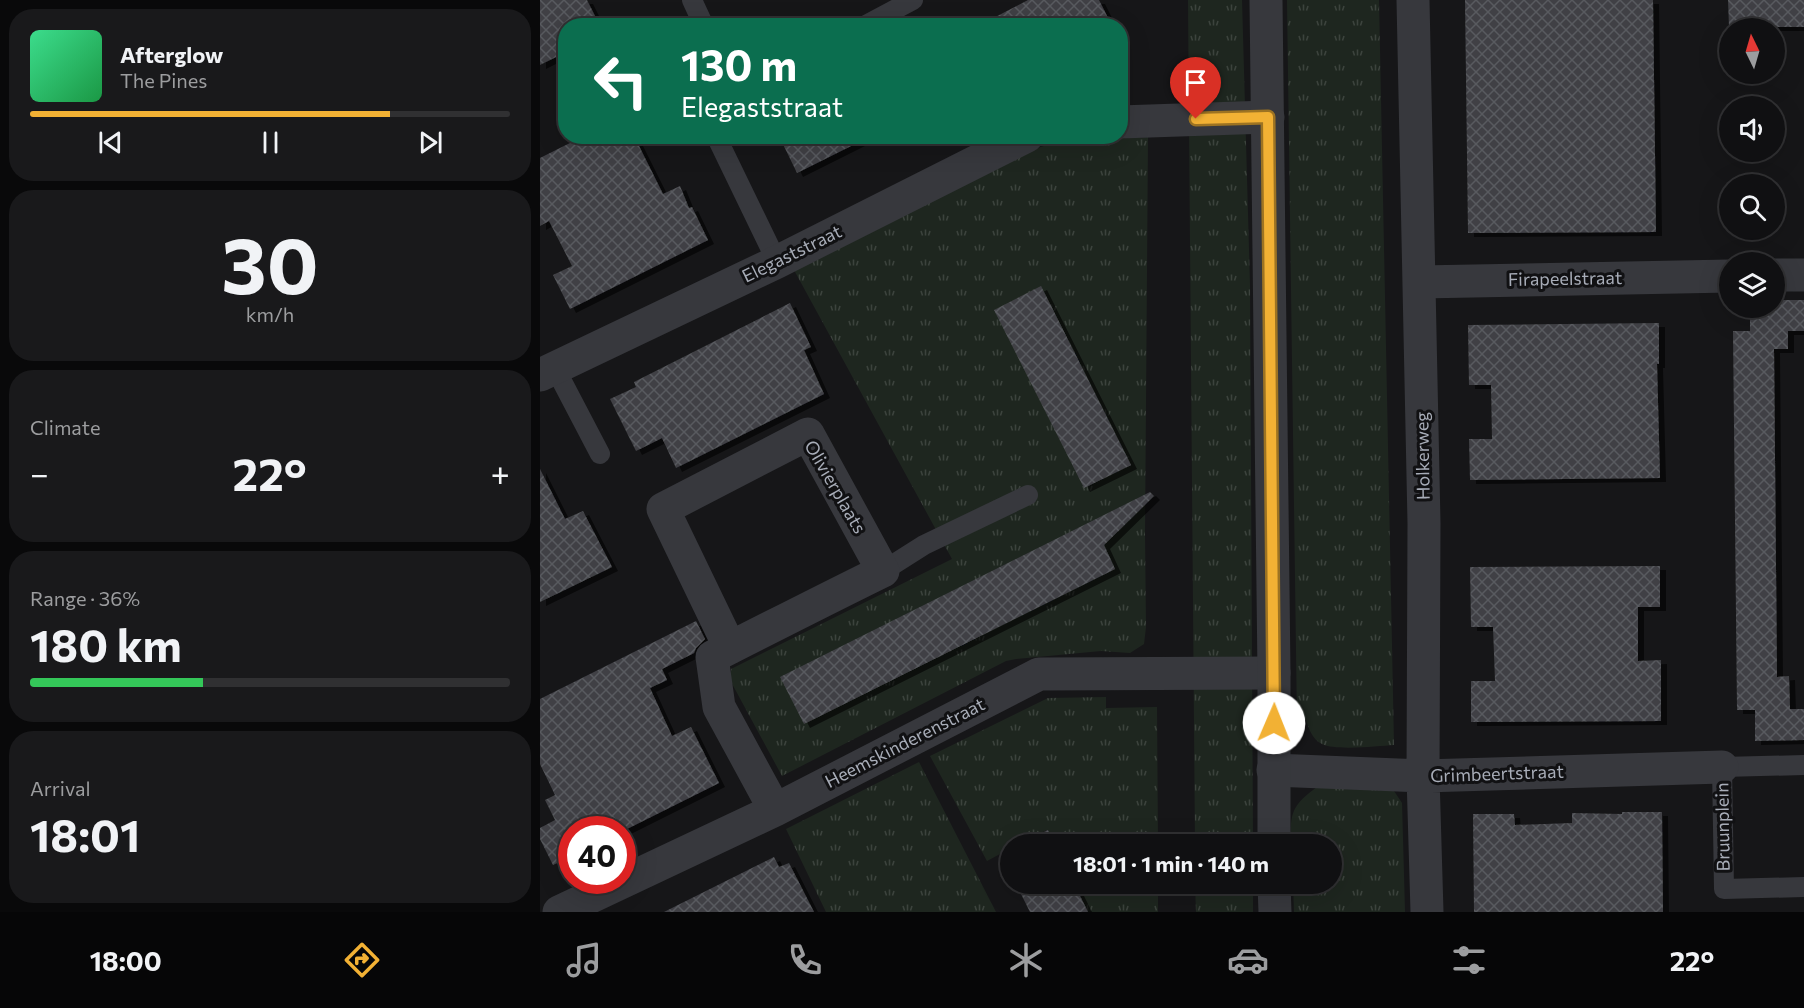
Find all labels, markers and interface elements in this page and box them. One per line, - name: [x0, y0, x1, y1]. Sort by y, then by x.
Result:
- north arrow: [1719, 18, 1785, 84]
- map controls: [1719, 18, 1785, 318]
- text: 130 m: [681, 38, 797, 90]
- text: Afterglow: [120, 41, 223, 68]
- icon: left: [582, 42, 660, 120]
- pin: [1170, 57, 1221, 119]
- icon: arrive: [1179, 66, 1212, 99]
- text: The Pines: [120, 68, 207, 92]
- text: Elegaststraat: [681, 90, 843, 123]
- button: sound: [1719, 96, 1785, 162]
- icon: previous: [94, 126, 127, 159]
- icon: pause: [254, 126, 287, 159]
- icon: next: [414, 126, 447, 159]
- button: search: [1719, 174, 1785, 240]
- text: 30: [221, 215, 319, 310]
- street label: Elegaststraat: [738, 220, 845, 287]
- button: layers: [1719, 252, 1785, 318]
- street label: Firapeelstraat: [1508, 266, 1622, 290]
- text: km/h: [246, 302, 294, 326]
- street label: Holkerweg: [1410, 411, 1434, 500]
- text: Climate: [30, 415, 100, 439]
- street label: Olivierplaats: [800, 436, 871, 537]
- text: 22°: [233, 445, 307, 500]
- text: −: [30, 452, 49, 493]
- text: +: [491, 452, 510, 493]
- text: Range · 36%: [30, 586, 140, 610]
- text: 180 km: [30, 616, 182, 671]
- position arrow: [1242, 691, 1306, 755]
- street label: Heemskinderenstraat: [821, 692, 988, 792]
- street label: Grimbeertstraat: [1430, 760, 1564, 786]
- text: Arrival: [30, 776, 91, 800]
- street label: Bruunplein: [1710, 782, 1734, 872]
- text: 18:01: [30, 806, 140, 861]
- speed limit sign: 40: [558, 816, 636, 894]
- text: 18:01 · 1 min · 140 m: [1073, 850, 1269, 877]
- icon: directions: [341, 939, 383, 981]
- icon: music: [563, 939, 605, 981]
- icon: phone: [784, 939, 826, 981]
- icon: climate: [1005, 939, 1047, 981]
- icon: car: [1227, 939, 1269, 981]
- icon: filters: [1448, 939, 1490, 981]
- text: 18:00: [90, 944, 162, 977]
- text: 22°: [1670, 944, 1714, 977]

